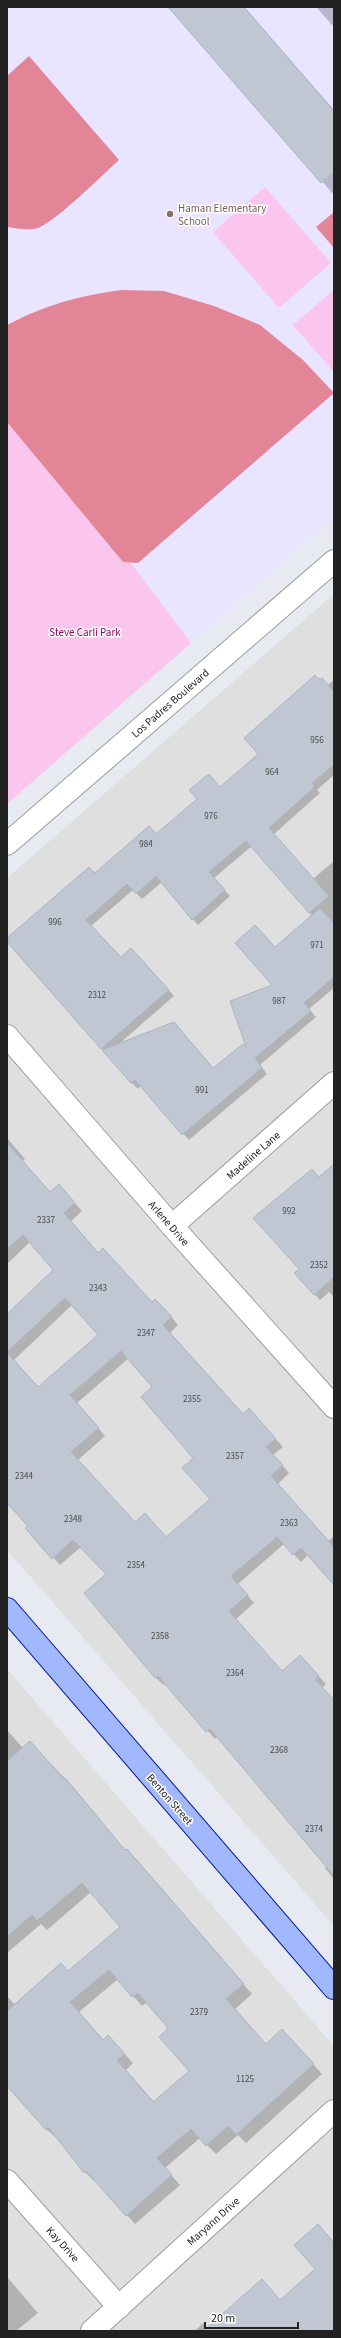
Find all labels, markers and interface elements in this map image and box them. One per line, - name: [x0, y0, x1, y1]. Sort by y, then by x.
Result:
- place label: Haman Elementary School: [178, 201, 267, 229]
- marker: Haman Elementary School: [165, 209, 175, 219]
- park label: Steve Carli Park: [49, 625, 121, 640]
- street label: Los Padres Boulevard: [128, 665, 212, 741]
- house number: 956: [310, 734, 324, 747]
- house number: 964: [265, 766, 279, 779]
- house number: 976: [204, 810, 218, 823]
- house number: 984: [139, 838, 153, 851]
- house number: 996: [48, 916, 62, 929]
- house number: 971: [310, 939, 324, 952]
- house number: 2312: [88, 989, 106, 1002]
- house number: 987: [272, 995, 286, 1008]
- house number: 991: [195, 1084, 209, 1097]
- street label: Madeline Lane: [223, 1127, 284, 1183]
- street label: Arlene Drive: [145, 1197, 193, 1250]
- house number: 992: [282, 1205, 296, 1218]
- house number: 2337: [37, 1214, 55, 1227]
- house number: 2352: [310, 1259, 328, 1272]
- house number: 2343: [89, 1282, 107, 1295]
- house number: 2347: [137, 1327, 155, 1340]
- house number: 2355: [183, 1393, 201, 1406]
- house number: 2357: [226, 1450, 244, 1463]
- house number: 2344: [15, 1470, 33, 1483]
- house number: 2348: [64, 1513, 82, 1526]
- house number: 2363: [280, 1517, 298, 1530]
- house number: 2354: [127, 1559, 145, 1572]
- house number: 2358: [151, 1630, 169, 1643]
- house number: 2364: [226, 1667, 244, 1680]
- house number: 2368: [270, 1744, 288, 1757]
- street label: Benton Street: [143, 1771, 196, 1828]
- house number: 2374: [305, 1823, 323, 1836]
- house number: 2379: [190, 2006, 208, 2019]
- house number: 1125: [236, 2073, 254, 2086]
- street label: Maryann Drive: [184, 2193, 243, 2249]
- street label: Kay Drive: [43, 2223, 83, 2266]
- scale bar: [205, 2304, 298, 2330]
- text: 20 m: [211, 2310, 235, 2327]

